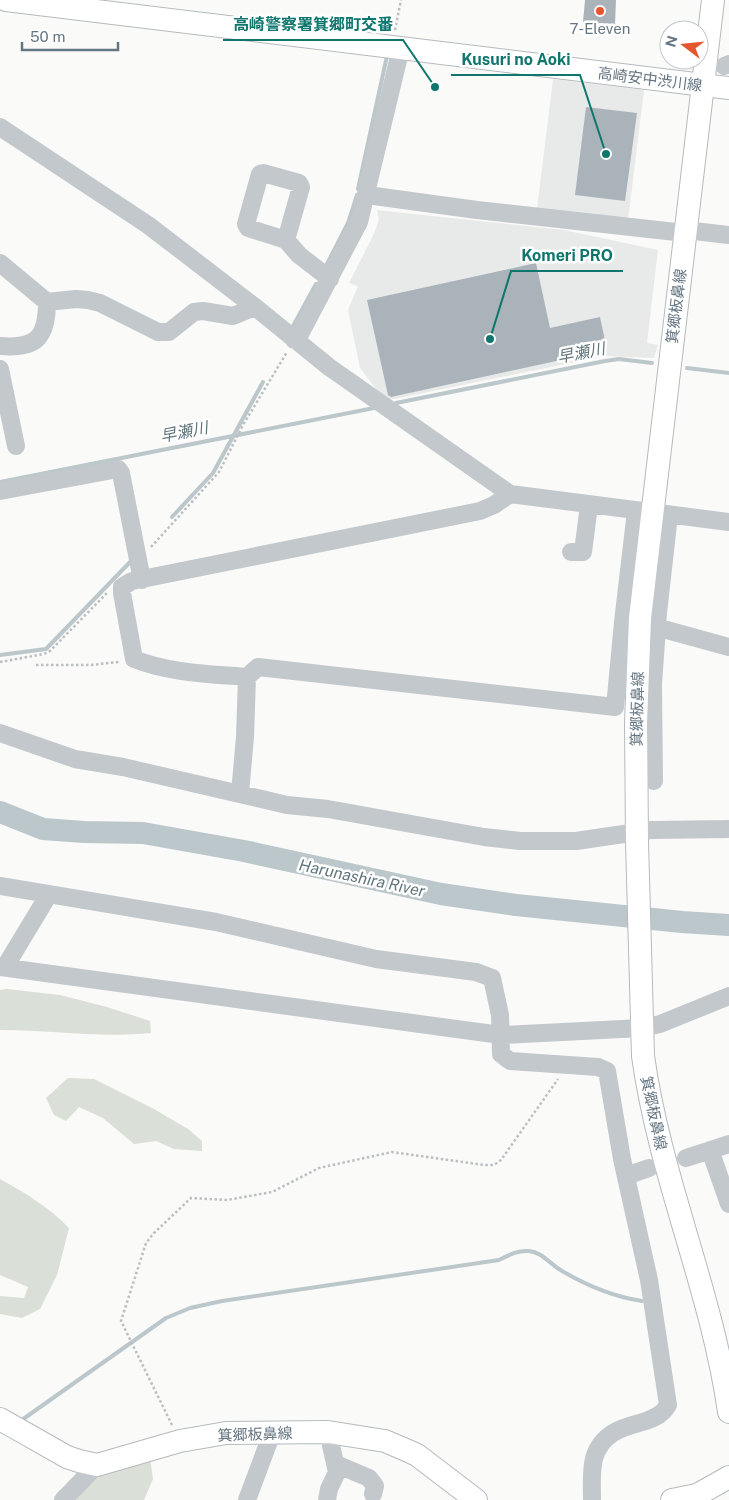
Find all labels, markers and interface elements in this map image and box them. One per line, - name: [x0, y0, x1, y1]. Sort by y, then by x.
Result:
- marker: 7-Eleven: [594, 5, 606, 17]
- callout: 高崎警察署箕郷町交番: [223, 9, 403, 40]
- text: 高崎警察署箕郷町交番: [233, 15, 393, 34]
- scale bar: [22, 20, 119, 52]
- place label: 7-Eleven: [570, 20, 630, 37]
- north arrow: [659, 20, 709, 70]
- text: 50 m: [30, 28, 65, 45]
- text: N: [662, 34, 681, 49]
- callout: Kusuri no Aoki: [451, 44, 580, 75]
- text: Kusuri no Aoki: [461, 50, 571, 69]
- street label: 高崎安中渋川線: [597, 64, 703, 94]
- callout: Komeri PRO: [511, 240, 623, 271]
- text: Komeri PRO: [521, 246, 613, 265]
- street label: 箕郷板鼻線: [663, 268, 689, 344]
- water label: 早瀬川: [556, 339, 608, 367]
- water label: 早瀬川: [159, 418, 211, 446]
- street label: 箕郷板鼻線: [628, 671, 646, 747]
- water label: Harunashira River: [297, 855, 428, 901]
- street label: 箕郷板鼻線: [638, 1075, 670, 1151]
- street label: 箕郷板鼻線: [217, 1424, 293, 1444]

